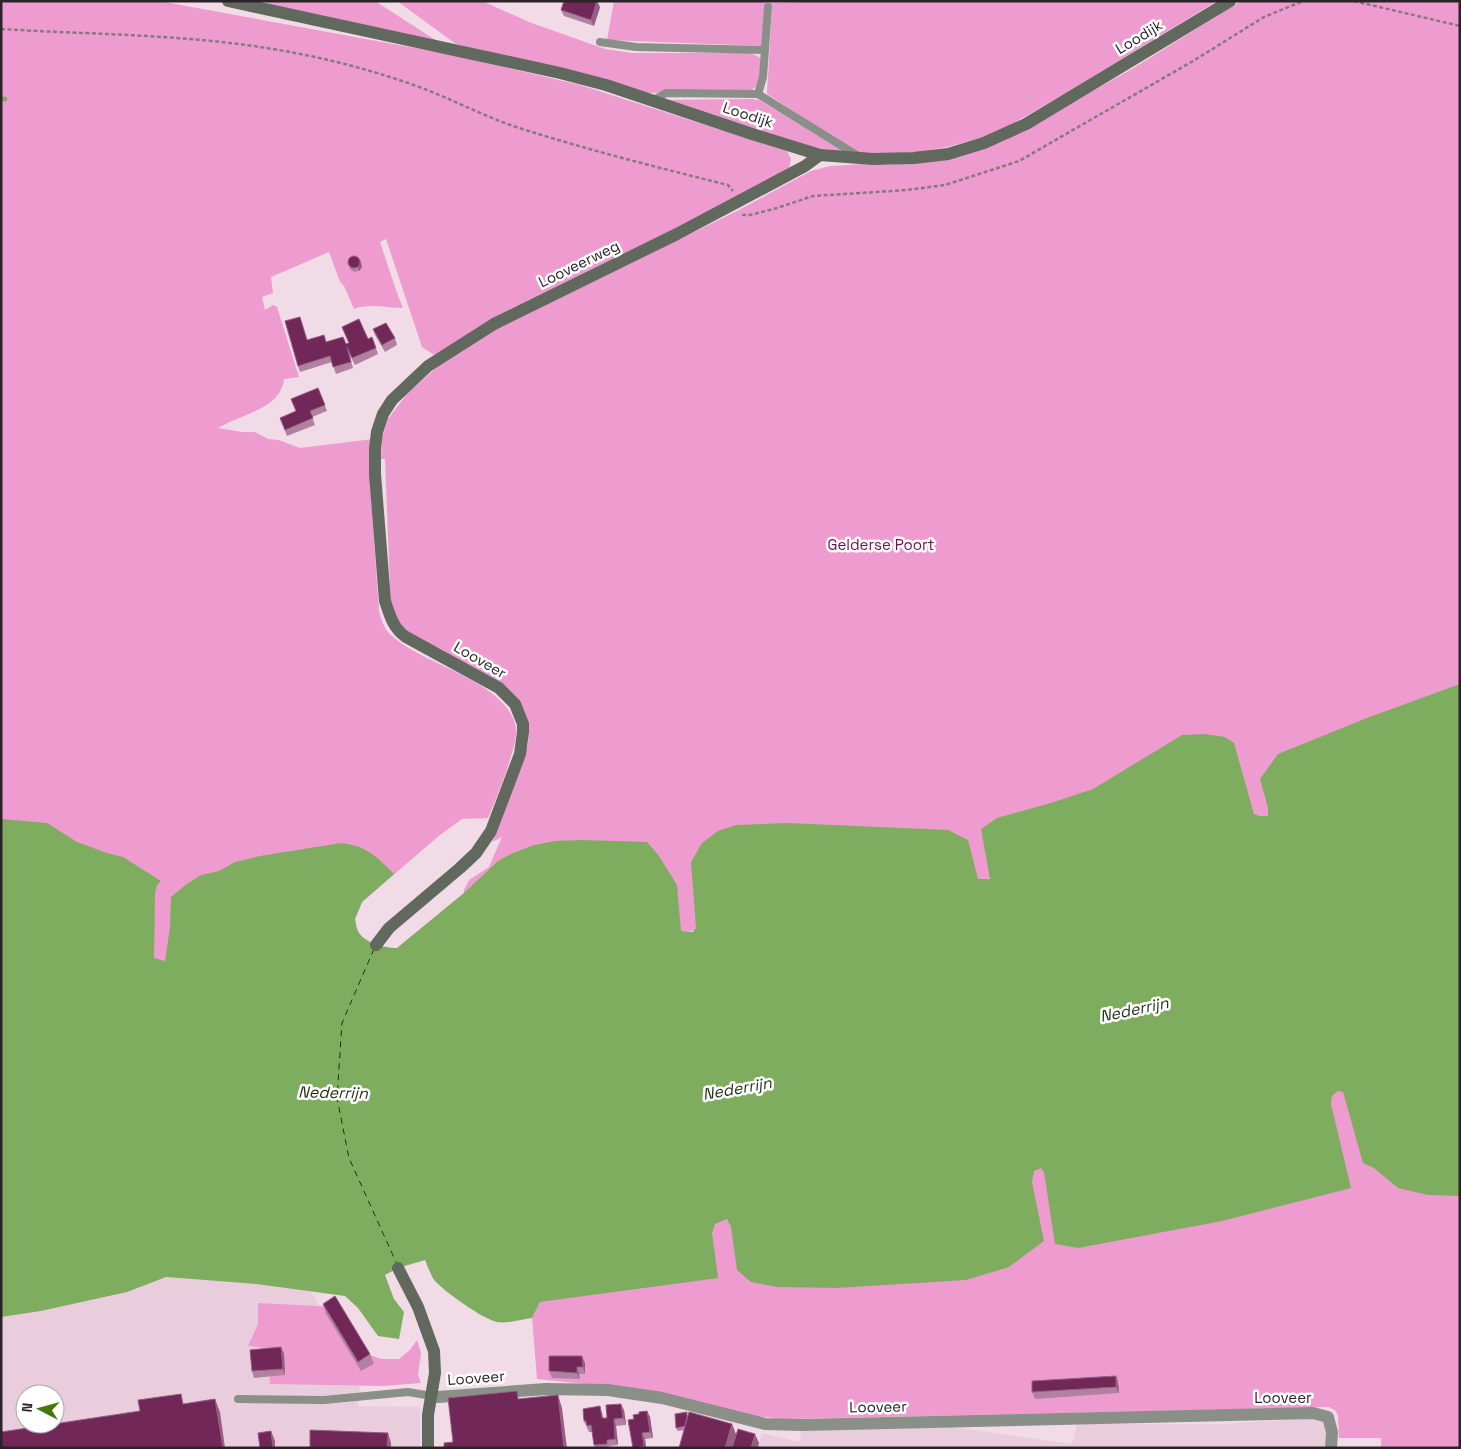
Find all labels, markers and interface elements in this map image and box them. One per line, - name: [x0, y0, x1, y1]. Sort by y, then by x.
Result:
- street label: Loodijk: [1112, 15, 1166, 58]
- street label: Loodijk: [721, 97, 776, 132]
- street label: Looveerweg: [535, 236, 622, 291]
- park label: Gelderse Poort: [827, 535, 935, 554]
- street label: Looveer: [451, 637, 510, 682]
- water label: Nederrijn: [1098, 992, 1171, 1027]
- water label: Nederrijn: [701, 1072, 774, 1105]
- water label: Nederrijn: [298, 1081, 369, 1104]
- street label: Looveer: [447, 1366, 506, 1389]
- north arrow: [15, 1384, 65, 1434]
- street label: Looveer: [1254, 1388, 1312, 1407]
- street label: Looveer: [849, 1396, 907, 1417]
- text: N: [18, 1402, 37, 1413]

